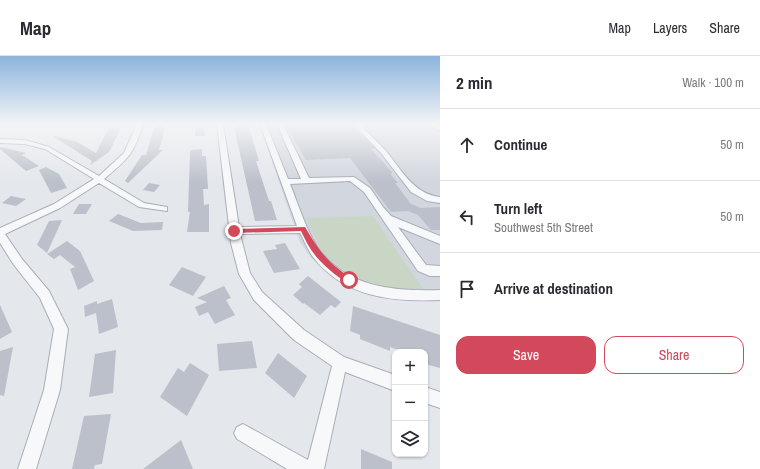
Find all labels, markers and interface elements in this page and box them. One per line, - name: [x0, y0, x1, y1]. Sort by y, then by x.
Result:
- text: Map: [20, 15, 51, 41]
- text: Map: [609, 19, 631, 37]
- text: Layers: [653, 19, 687, 37]
- text: Share: [709, 19, 740, 37]
- text: 2 min: [456, 71, 492, 94]
- text: Walk · 100 m: [682, 74, 744, 91]
- icon: ahead: [456, 134, 478, 156]
- text: Continue: [494, 134, 547, 155]
- text: 50 m: [720, 136, 744, 153]
- text: Turn left: [494, 198, 542, 219]
- icon: left: [456, 206, 478, 228]
- text: 50 m: [720, 208, 744, 225]
- text: Southwest 5th Street: [494, 219, 593, 236]
- route end: [225, 222, 243, 240]
- route start: [340, 271, 358, 289]
- icon: arrive: [456, 278, 478, 300]
- text: Arrive at destination: [494, 278, 613, 299]
- button: Save: [456, 336, 596, 374]
- button: Share: [604, 336, 744, 374]
- map controls: [392, 349, 428, 457]
- button: +: [392, 349, 428, 385]
- button: −: [392, 385, 428, 421]
- button: layers: [392, 421, 428, 457]

